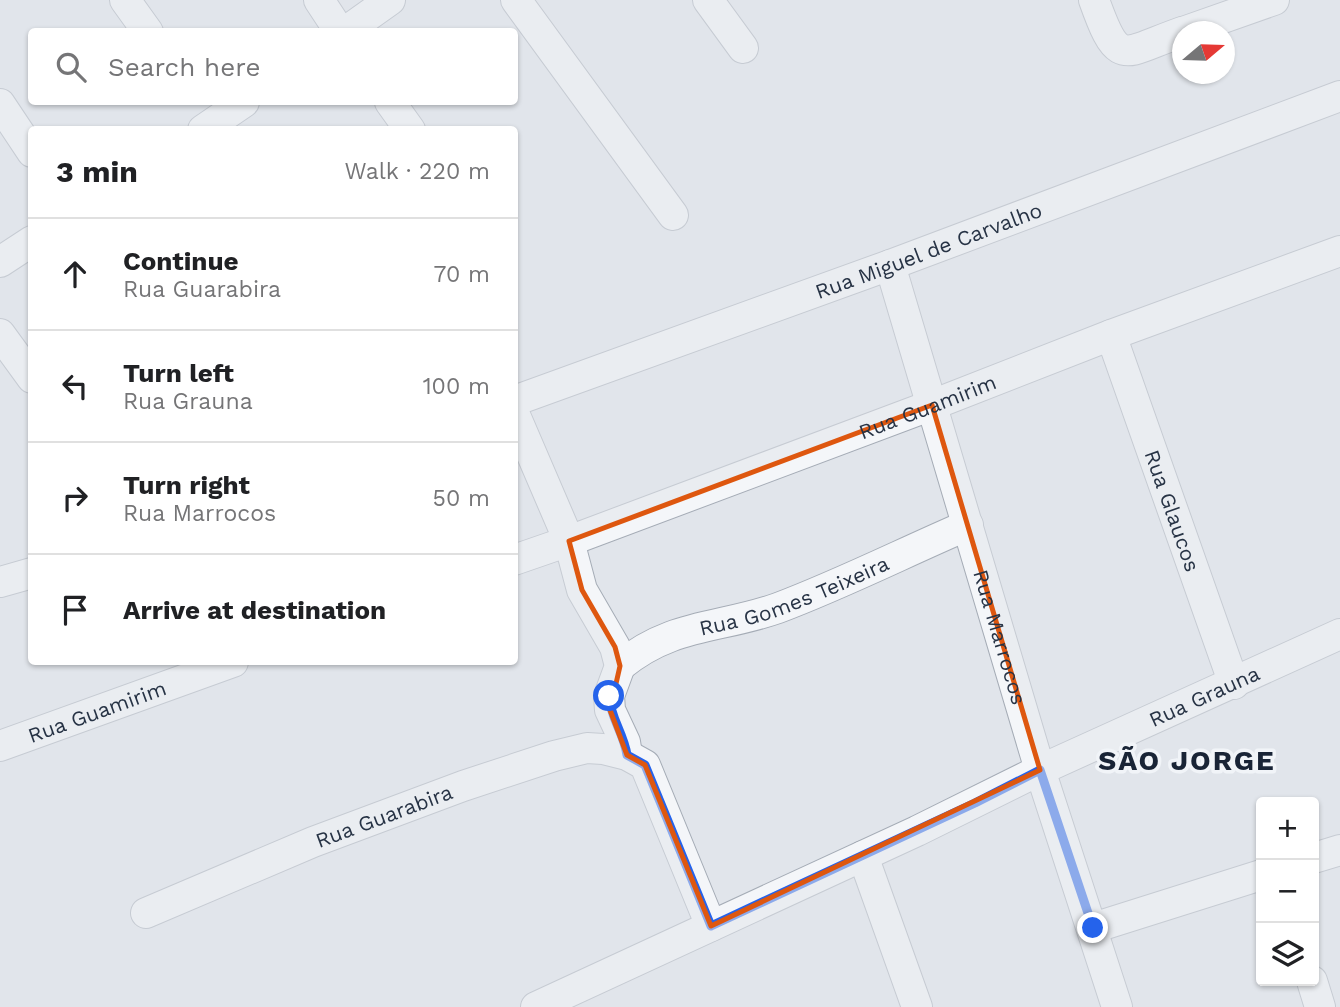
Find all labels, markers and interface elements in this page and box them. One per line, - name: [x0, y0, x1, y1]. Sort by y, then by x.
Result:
- north arrow: [1172, 21, 1235, 84]
- search box: [28, 28, 518, 105]
- icon: search: [52, 48, 90, 86]
- text: Search here: [108, 52, 260, 82]
- text: 3 min: [56, 154, 138, 189]
- text: Walk · 220 m: [344, 158, 490, 185]
- street label: Rua Miguel de Carvalho: [812, 197, 1045, 304]
- text: Continue: [123, 246, 239, 276]
- icon: ahead: [56, 255, 94, 293]
- text: 70 m: [433, 261, 490, 288]
- text: Rua Guarabira: [123, 276, 281, 303]
- text: Turn left: [123, 358, 234, 388]
- icon: left: [56, 367, 94, 405]
- street label: Rua Guamirim: [855, 369, 1000, 444]
- text: 100 m: [423, 373, 490, 400]
- text: Rua Grauna: [123, 388, 253, 415]
- street label: Rua Glaucos: [1140, 446, 1206, 575]
- text: Turn right: [123, 470, 250, 500]
- icon: right: [56, 479, 94, 517]
- text: 50 m: [433, 485, 490, 512]
- text: Rua Marrocos: [123, 500, 276, 527]
- street label: Rua Gomes Teixeira: [697, 550, 893, 640]
- street label: Rua Marrocos: [969, 566, 1032, 708]
- icon: arrive: [56, 591, 94, 629]
- text: Arrive at destination: [123, 595, 386, 625]
- street label: Rua Grauna: [1145, 660, 1263, 732]
- street label: Rua Guamirim: [24, 675, 169, 747]
- route start: [593, 680, 624, 711]
- district label: SÃO JORGE: [1098, 744, 1276, 777]
- street label: Rua Guarabira: [312, 779, 456, 853]
- map controls: [1256, 797, 1319, 986]
- button: +: [1256, 797, 1319, 860]
- button: −: [1256, 860, 1319, 923]
- route end: [1077, 912, 1108, 943]
- button: layers: [1256, 923, 1319, 986]

